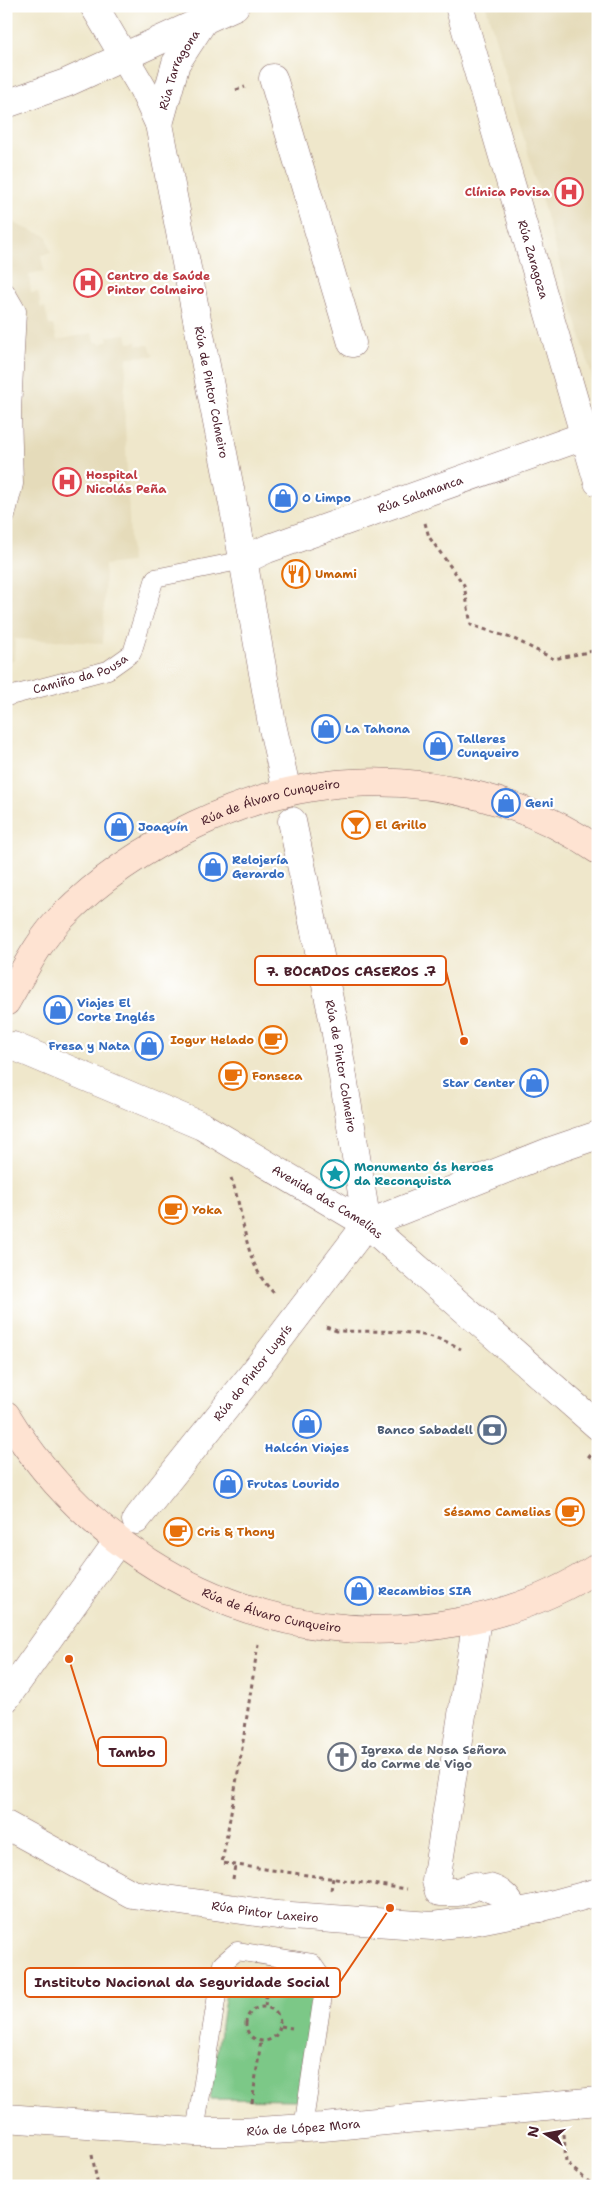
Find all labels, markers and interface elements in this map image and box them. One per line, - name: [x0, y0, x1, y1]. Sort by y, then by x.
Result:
- street label: Rúa Tarragona: [155, 26, 204, 112]
- hospital icon: Clínica Povisa: [554, 177, 584, 207]
- place label: Clínica Povisa: [465, 184, 551, 200]
- street label: Rúa Zaragoza: [514, 218, 552, 301]
- hospital icon: Centro de Saúde Pintor Colmeiro: [73, 268, 103, 298]
- place label: Centro de Saúde Pintor Colmeiro: [107, 268, 210, 298]
- street label: Rúa de Pintor Colmeiro: [190, 325, 232, 460]
- hospital icon: Hospital Nicolás Peña: [52, 467, 82, 497]
- place label: Hospital Nicolás Peña: [86, 467, 167, 497]
- street label: Rúa Salamanca: [375, 472, 466, 517]
- shop icon: O Limpo: [268, 483, 298, 513]
- place label: O Limpo: [302, 490, 351, 506]
- restaurant icon: Umami: [281, 559, 311, 589]
- place label: Umami: [315, 566, 357, 582]
- street label: Camiño da Pousa: [31, 650, 131, 698]
- shop icon: La Tahona: [311, 714, 341, 744]
- place label: La Tahona: [345, 721, 411, 737]
- shop icon: Talleres Cunqueiro: [423, 731, 453, 761]
- place label: Talleres Cunqueiro: [457, 731, 519, 761]
- street label: Rúa de Álvaro Cunqueiro: [198, 776, 341, 829]
- shop icon: Geni: [491, 788, 521, 818]
- place label: Geni: [525, 795, 554, 811]
- bar icon: El Grillo: [341, 810, 371, 840]
- shop icon: Joaquín: [104, 812, 134, 842]
- place label: El Grillo: [375, 817, 427, 833]
- place label: Joaquín: [138, 819, 188, 835]
- shop icon: Relojería Gerardo: [198, 852, 228, 882]
- place label: Relojería Gerardo: [232, 852, 289, 882]
- callout: 7. BOCADOS CASEROS .7: [255, 956, 446, 985]
- text: 7. BOCADOS CASEROS .7: [266, 962, 436, 980]
- shop icon: Viajes El Corte Inglés: [43, 995, 73, 1025]
- place label: Viajes El Corte Inglés: [77, 995, 155, 1025]
- street label: Rúa de Pintor Colmeiro: [321, 998, 360, 1134]
- cafe icon: Iogur Helado: [258, 1025, 288, 1055]
- shop icon: Fresa y Nata: [134, 1031, 164, 1061]
- place label: Iogur Helado: [170, 1032, 254, 1048]
- place label: Fresa y Nata: [49, 1038, 131, 1054]
- cafe icon: Fonseca: [218, 1061, 248, 1091]
- place label: Fonseca: [252, 1068, 303, 1084]
- shop icon: Star Center: [519, 1068, 549, 1098]
- place label: Star Center: [442, 1075, 516, 1091]
- place icon: Monumento ós heroes da Reconquista: [320, 1159, 350, 1189]
- place label: Monumento ós heroes da Reconquista: [354, 1159, 493, 1189]
- street label: Avenida das Camelias: [269, 1161, 387, 1243]
- cafe icon: Yoka: [158, 1195, 188, 1225]
- place label: Yoka: [192, 1202, 223, 1218]
- street label: Rúa do Pintor Lugrís: [210, 1321, 296, 1425]
- shop icon: Halcón Viajes: [292, 1409, 322, 1439]
- bank icon: Banco Sabadell: [477, 1415, 507, 1445]
- place label: Banco Sabadell: [377, 1422, 473, 1438]
- place label: Halcón Viajes: [265, 1440, 349, 1456]
- shop icon: Frutas Lourido: [213, 1469, 243, 1499]
- place label: Frutas Lourido: [247, 1476, 340, 1492]
- cafe icon: Sésamo Camelias: [555, 1497, 585, 1527]
- place label: Sésamo Camelias: [444, 1504, 551, 1520]
- cafe icon: Cris & Thony: [163, 1517, 193, 1547]
- place label: Cris & Thony: [197, 1524, 275, 1540]
- shop icon: Recambios SIA: [344, 1576, 374, 1606]
- place label: Recambios SIA: [378, 1583, 471, 1599]
- street label: Rúa de Álvaro Cunqueiro: [199, 1584, 342, 1636]
- callout: Tambo: [98, 1737, 166, 1766]
- church icon: Igrexa de Nosa Señora do Carme de Vigo: [327, 1742, 357, 1772]
- place label: Igrexa de Nosa Señora do Carme de Vigo: [361, 1742, 507, 1772]
- text: Tambo: [108, 1743, 156, 1761]
- street label: Rúa Pintor Laxeiro: [210, 1898, 319, 1926]
- callout: Instituto Nacional da Seguridade Social: [25, 1968, 340, 1997]
- text: Instituto Nacional da Seguridade Social: [34, 1973, 330, 1991]
- north arrow: [522, 2110, 572, 2160]
- street label: Rúa de López Mora: [246, 2115, 361, 2140]
- text: N: [523, 2124, 543, 2139]

